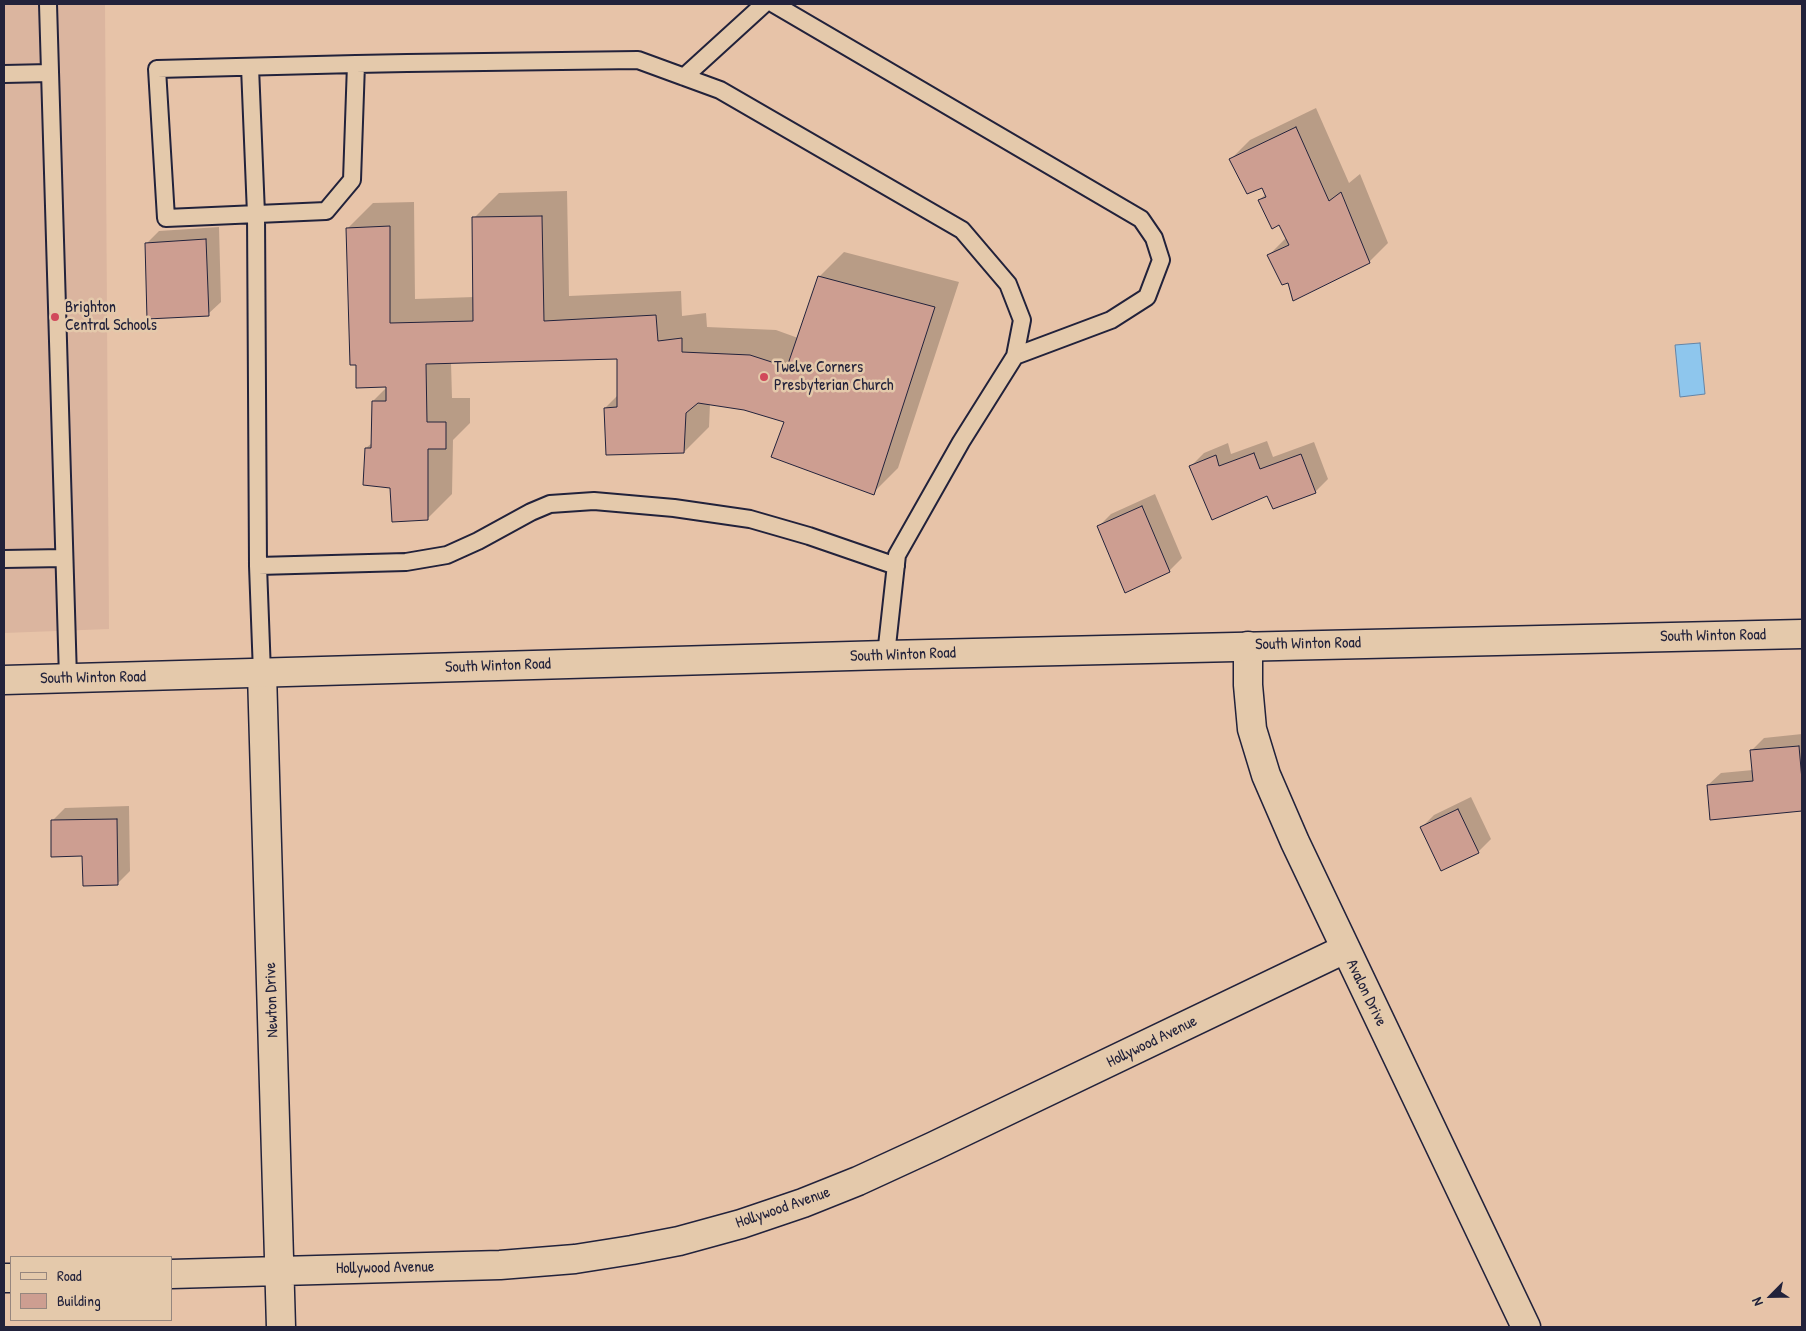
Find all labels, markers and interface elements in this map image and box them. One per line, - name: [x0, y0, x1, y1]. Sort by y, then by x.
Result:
- place label: Brighton Central Schools: [65, 298, 157, 336]
- marker: Brighton Central Schools: [49, 311, 61, 323]
- place label: Twelve Corners Presbyterian Church: [774, 358, 894, 396]
- marker: Twelve Corners Presbyterian Church: [758, 371, 770, 383]
- street label: South Winton Road: [1660, 625, 1766, 647]
- street label: South Winton Road: [1255, 633, 1361, 655]
- street label: South Winton Road: [850, 644, 956, 666]
- street label: South Winton Road: [445, 655, 551, 677]
- street label: South Winton Road: [40, 667, 146, 689]
- street label: Avalon Drive: [1342, 956, 1390, 1030]
- street label: Newton Drive: [261, 962, 283, 1038]
- street label: Hollywood Avenue: [1104, 1012, 1200, 1072]
- street label: Hollywood Avenue: [733, 1183, 833, 1233]
- legend: [10, 1256, 172, 1321]
- street label: Hollywood Avenue: [336, 1258, 434, 1278]
- text: Road: [57, 1265, 82, 1286]
- north arrow: [1746, 1271, 1796, 1321]
- text: Building: [57, 1290, 101, 1311]
- text: N: [1747, 1295, 1767, 1309]

